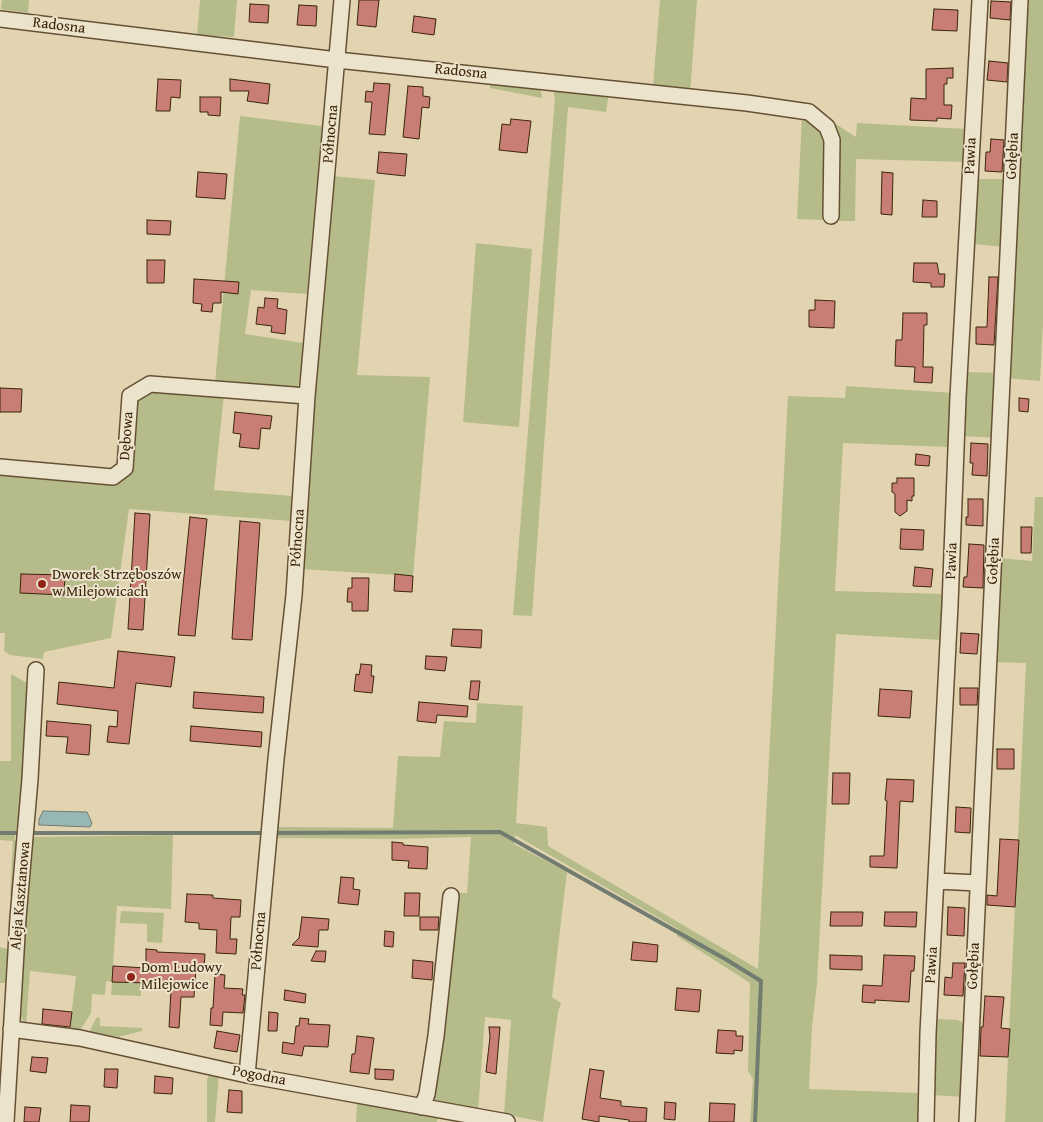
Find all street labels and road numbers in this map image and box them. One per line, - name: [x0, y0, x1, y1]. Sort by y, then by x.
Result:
- street label: Radosna: [32, 14, 86, 38]
- street label: Radosna: [434, 60, 488, 84]
- street label: Północna: [319, 104, 343, 164]
- street label: Gołębia: [1003, 132, 1023, 180]
- street label: Pawia: [961, 137, 981, 175]
- street label: Dębowa: [116, 411, 138, 461]
- street label: Północna: [287, 508, 309, 568]
- street label: Gołębia: [984, 537, 1004, 585]
- street label: Pawia: [942, 542, 962, 580]
- street label: Aleja Kasztanowa: [7, 841, 35, 951]
- street label: Północna: [247, 911, 271, 971]
- street label: Gołębia: [964, 942, 984, 990]
- street label: Pawia: [922, 946, 942, 984]
- street label: Pogodna: [231, 1062, 287, 1090]

